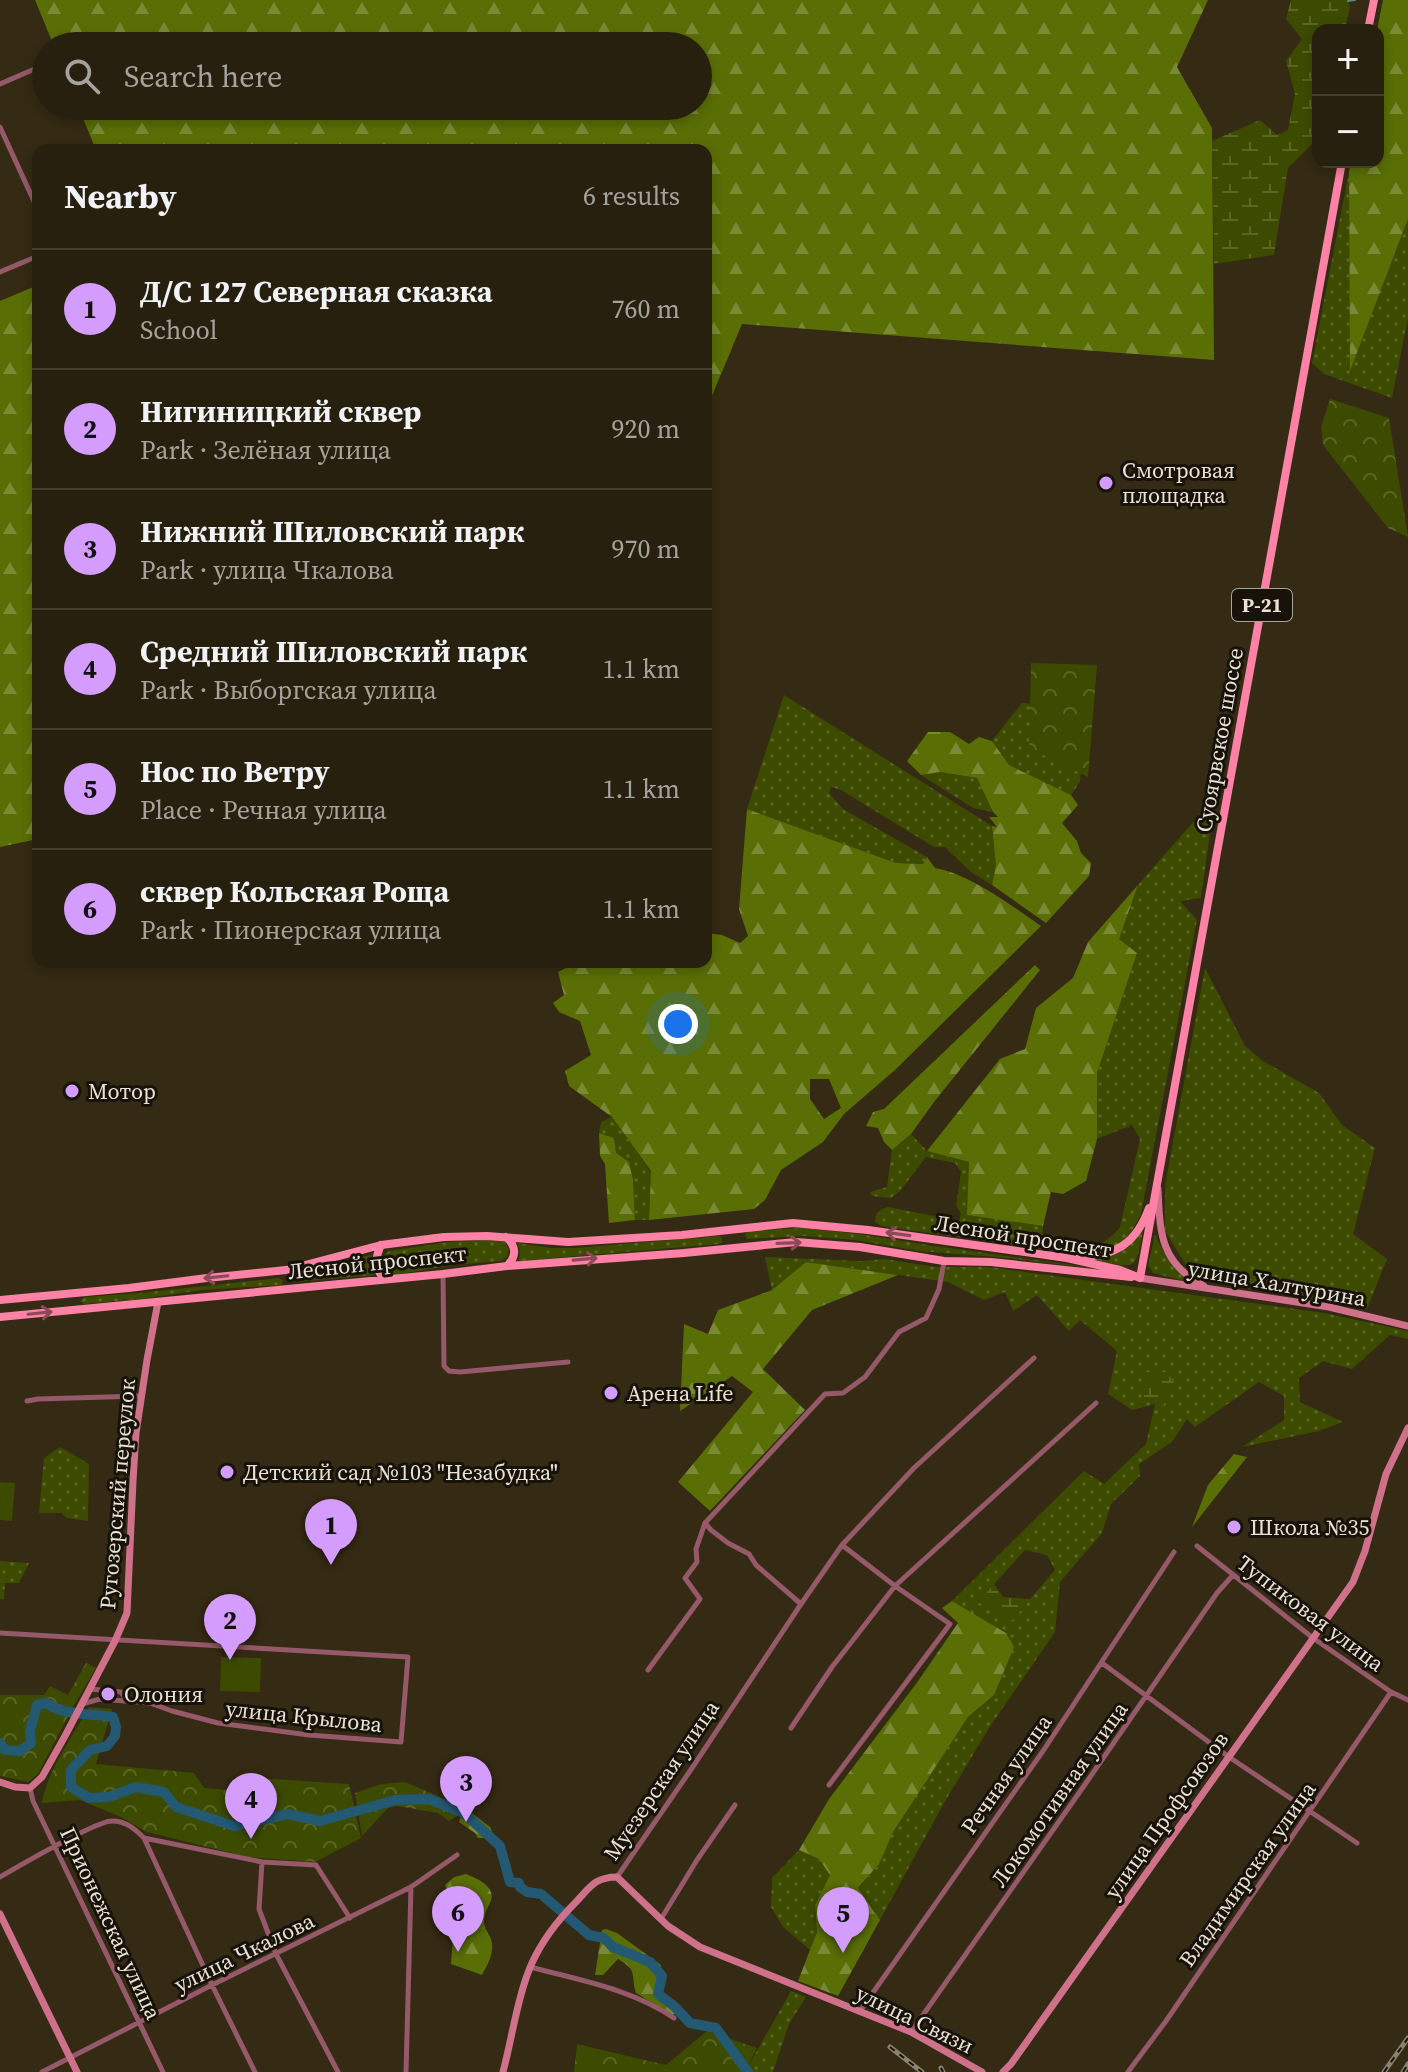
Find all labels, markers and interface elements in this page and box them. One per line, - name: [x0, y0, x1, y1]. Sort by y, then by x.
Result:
- map controls: [1312, 24, 1384, 168]
- button: +: [1312, 24, 1384, 96]
- search box: [32, 32, 712, 120]
- icon: search: [60, 54, 104, 98]
- text: Search here: [124, 56, 282, 97]
- button: −: [1312, 96, 1384, 168]
- text: Nearby: [64, 173, 177, 219]
- text: 6 results: [583, 178, 680, 214]
- text: Д/С 127 Северная сказка: [140, 271, 493, 312]
- text: 1: [83, 291, 97, 327]
- text: 760 m: [612, 291, 680, 327]
- text: School: [140, 312, 217, 348]
- text: Нигиницкий сквер: [140, 391, 421, 432]
- text: 2: [83, 411, 97, 447]
- text: 920 m: [612, 411, 680, 447]
- text: Park · Зелёная улица: [140, 432, 391, 468]
- place label: Смотровая площадка: [1122, 455, 1235, 510]
- marker: Смотровая площадка: [1097, 474, 1115, 492]
- text: Нижний Шиловский парк: [140, 511, 524, 552]
- text: 3: [83, 531, 97, 567]
- text: 970 m: [612, 531, 680, 567]
- text: Park · улица Чкалова: [140, 552, 394, 588]
- road number: Р-21: [1232, 589, 1292, 621]
- text: Средний Шиловский парк: [140, 631, 527, 672]
- street label: Суоярвское шоссе: [1188, 645, 1250, 835]
- text: 4: [83, 651, 97, 687]
- text: 1.1 km: [602, 651, 680, 687]
- text: Park · Выборгская улица: [140, 672, 437, 708]
- text: Нос по Ветру: [140, 751, 330, 792]
- text: 5: [83, 771, 97, 807]
- text: 1.1 km: [602, 771, 680, 807]
- text: Place · Речная улица: [140, 792, 387, 828]
- text: сквер Кольская Роща: [140, 871, 449, 912]
- text: 6: [83, 891, 97, 927]
- text: 1.1 km: [602, 891, 680, 927]
- text: Park · Пионерская улица: [140, 912, 442, 948]
- your location: [658, 1004, 698, 1044]
- place label: Мотор: [88, 1076, 156, 1106]
- marker: Мотор: [63, 1082, 81, 1100]
- street label: Лесной проспект: [932, 1207, 1114, 1265]
- one-way arrow: [886, 1226, 912, 1241]
- one-way arrow: [775, 1235, 802, 1250]
- street label: Лесной проспект: [286, 1238, 468, 1286]
- one-way arrow: [571, 1252, 598, 1267]
- street label: улица Халтурина: [1186, 1253, 1369, 1314]
- one-way arrow: [203, 1270, 230, 1285]
- one-way arrow: [26, 1305, 53, 1320]
- street label: Ругозерский переулок: [92, 1377, 142, 1611]
- place label: Арена Life: [627, 1378, 734, 1408]
- marker: Арена Life: [602, 1384, 620, 1402]
- place label: Детский сад №103 "Незабудка": [243, 1457, 558, 1487]
- marker: Детский сад №103 "Незабудка": [218, 1463, 236, 1481]
- pin: 1: [305, 1499, 357, 1565]
- place label: Школа №35: [1250, 1512, 1370, 1542]
- marker: Школа №35: [1225, 1518, 1243, 1536]
- street label: Тупиковая улица: [1231, 1548, 1391, 1679]
- pin: 2: [204, 1594, 256, 1660]
- place label: Олония: [124, 1679, 203, 1709]
- marker: Олония: [99, 1685, 117, 1703]
- street label: улица Крылова: [224, 1693, 384, 1739]
- street label: Муезерская улица: [596, 1693, 726, 1866]
- street label: Локомотивная улица: [984, 1695, 1135, 1893]
- street label: Речная улица: [954, 1708, 1059, 1840]
- street label: улица Профсоюзов: [1097, 1725, 1235, 1905]
- pin: 3: [440, 1756, 492, 1822]
- pin: 4: [225, 1773, 277, 1839]
- street label: Владимирская улица: [1172, 1775, 1323, 1973]
- street label: Прионежская улица: [53, 1822, 169, 2025]
- pin: 6: [432, 1886, 484, 1952]
- pin: 5: [817, 1887, 869, 1953]
- street label: улица Чкалова: [169, 1905, 320, 1999]
- street label: улица Связи: [851, 1978, 979, 2060]

